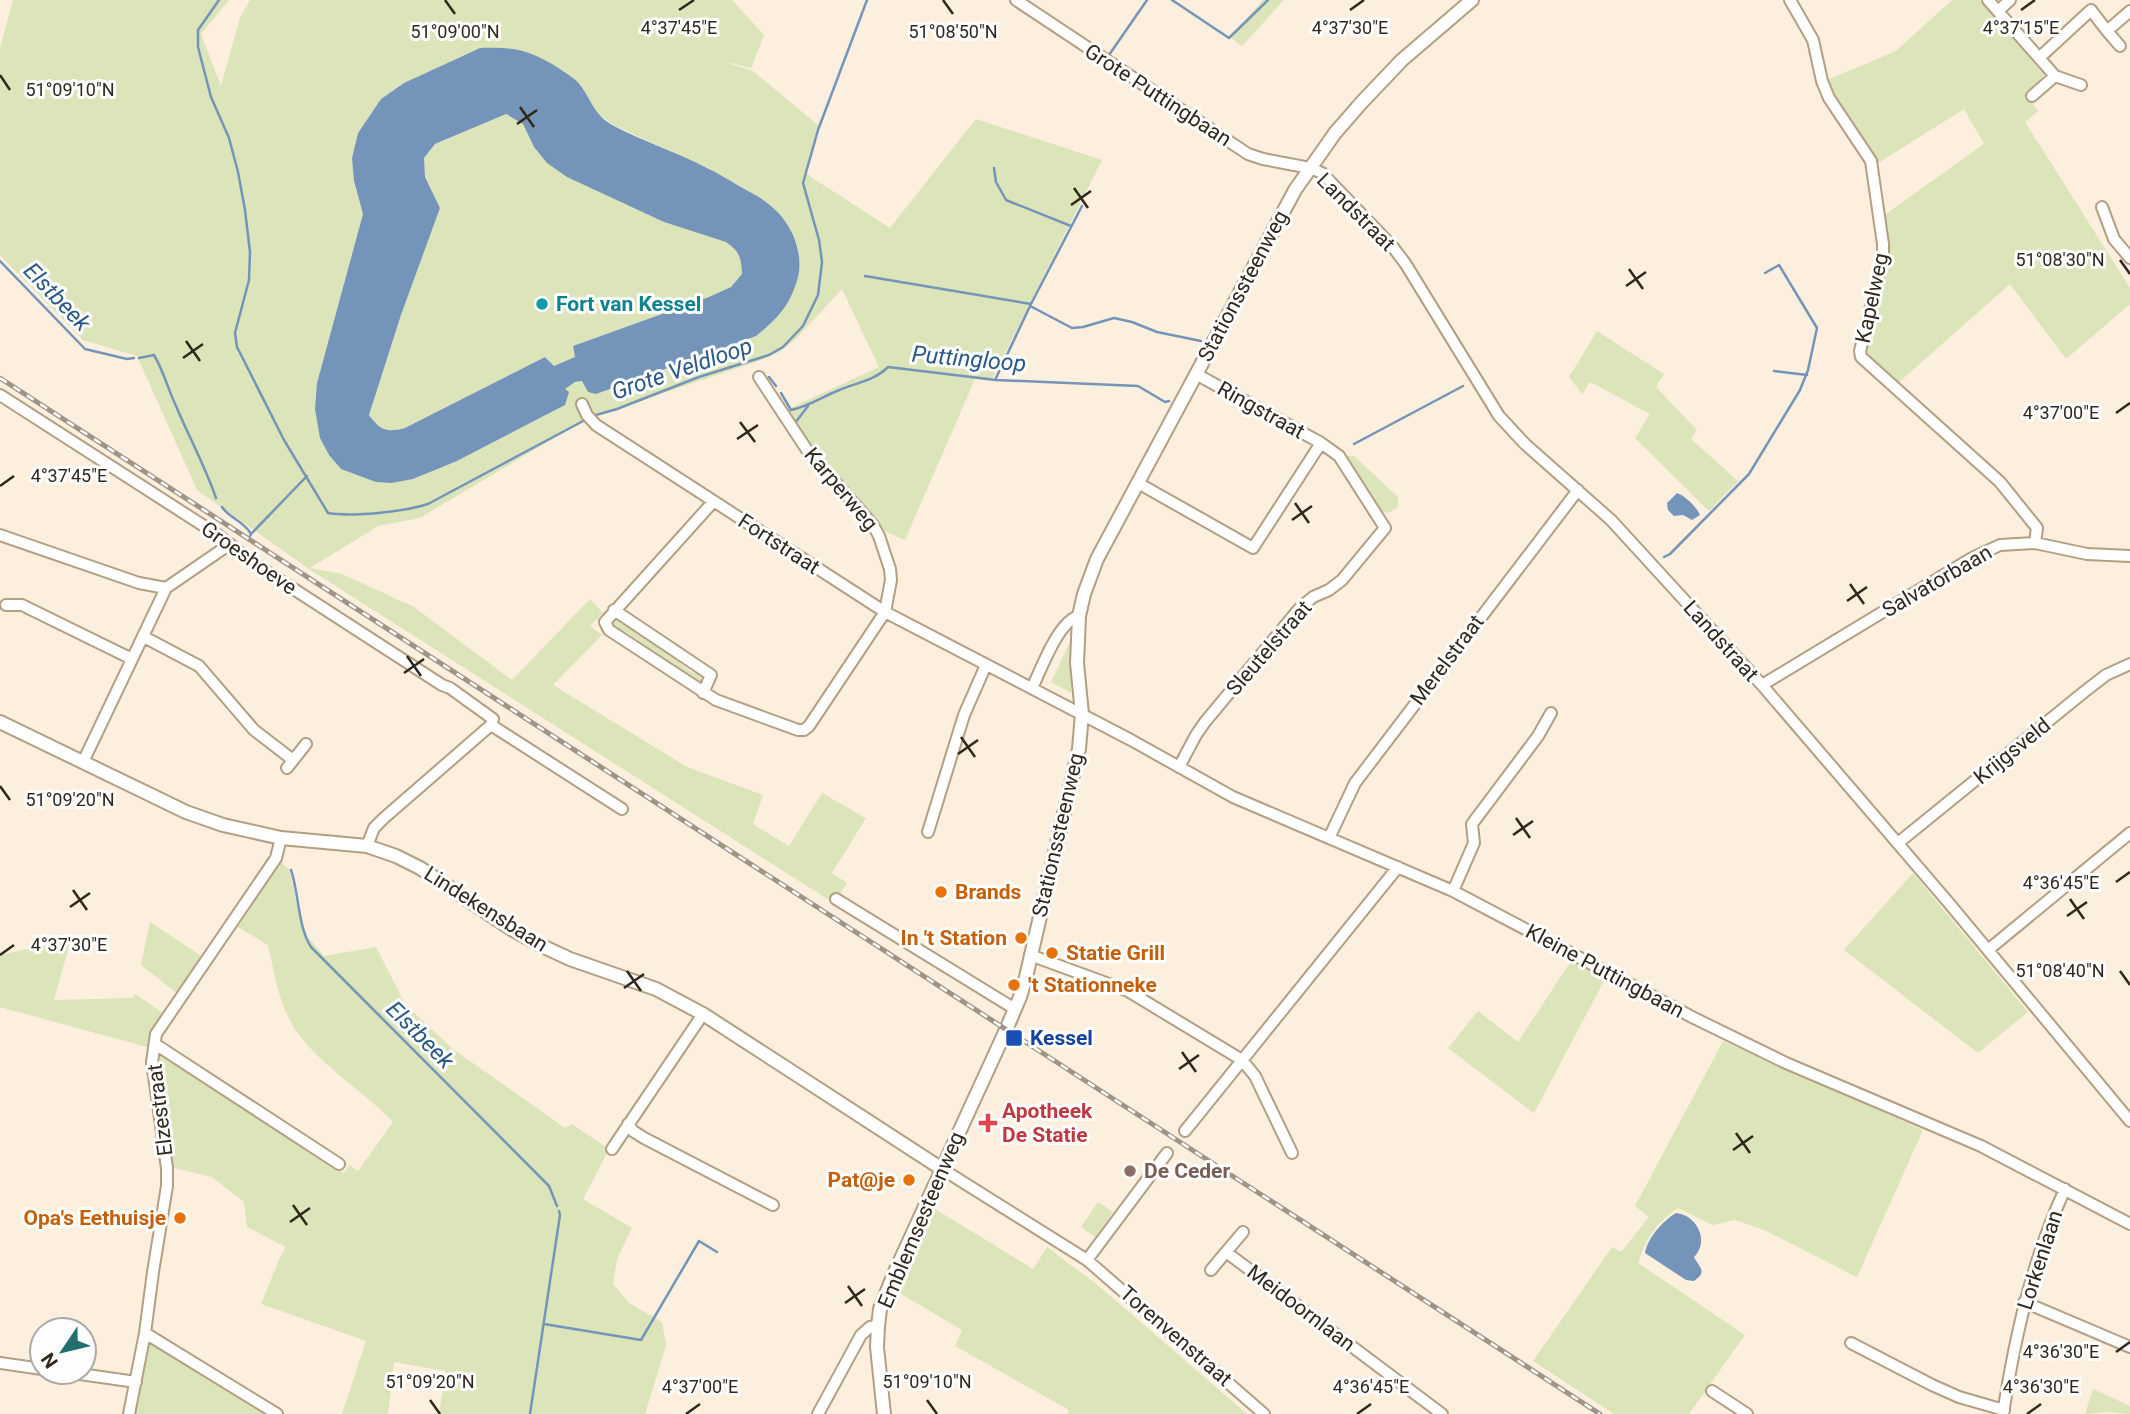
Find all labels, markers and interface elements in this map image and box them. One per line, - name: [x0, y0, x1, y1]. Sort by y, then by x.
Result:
- text: 4°37'45"E: [641, 17, 717, 38]
- text: 4°37'30"E: [1312, 17, 1388, 38]
- text: 4°37'15"E: [1983, 17, 2059, 38]
- text: 51°09'00"N: [410, 21, 500, 42]
- text: 51°08'50"N: [908, 21, 998, 42]
- street label: Grote Puttingbaan: [1080, 39, 1236, 151]
- text: 51°09'10"N: [25, 79, 115, 100]
- street label: Landstraat: [1312, 168, 1400, 256]
- street label: Stationssteenweg: [1193, 206, 1293, 366]
- text: 51°08'30"N: [2015, 249, 2105, 270]
- street label: Kapelweg: [1851, 251, 1893, 345]
- water label: Elstbeek: [18, 257, 97, 337]
- place label: Fort van Kessel: [556, 292, 701, 316]
- marker: Fort van Kessel: [534, 296, 550, 312]
- water label: Grote Veldloop: [608, 332, 756, 406]
- water label: Puttingloop: [911, 341, 1027, 377]
- street label: Ringstraat: [1213, 376, 1309, 444]
- text: 4°37'00"E: [2023, 402, 2099, 423]
- street label: Karperweg: [799, 443, 883, 535]
- text: 4°37'45"E: [31, 465, 107, 486]
- street label: Fortstraat: [734, 509, 824, 579]
- street label: Groeshoeve: [197, 516, 301, 600]
- street label: Salvatorbaan: [1878, 540, 1996, 622]
- street label: Sleutelstraat: [1221, 596, 1317, 700]
- street label: Landstraat: [1679, 596, 1764, 686]
- street label: Merelstraat: [1405, 610, 1489, 710]
- street label: Krijgsveld: [1969, 713, 2055, 789]
- street label: Stationssteenweg: [1027, 751, 1089, 919]
- text: 51°09'20"N: [25, 789, 115, 810]
- street label: Lindekensbaan: [420, 861, 552, 957]
- text: 4°36'45"E: [2023, 872, 2099, 893]
- place label: Brands: [955, 880, 1022, 904]
- marker: Brands: [933, 884, 949, 900]
- street label: Kleine Puttingbaan: [1522, 919, 1688, 1023]
- place label: In 't Station: [901, 926, 1007, 950]
- marker: In 't Station: [1013, 930, 1029, 946]
- text: 4°37'30"E: [31, 934, 107, 955]
- place label: Statie Grill: [1066, 941, 1165, 965]
- marker: Statie Grill: [1044, 945, 1060, 961]
- text: 51°08'40"N: [2015, 960, 2105, 981]
- place label: 't Stationneke: [1028, 973, 1157, 997]
- marker: 't Stationneke: [1006, 977, 1022, 993]
- water label: Elstbeek: [381, 996, 460, 1075]
- place label: Kessel: [1030, 1026, 1093, 1050]
- marker: Kessel: [1004, 1028, 1024, 1048]
- street label: Elzestraat: [142, 1062, 178, 1157]
- place label: Apotheek De Statie: [1002, 1099, 1093, 1147]
- marker: Apotheek De Statie: [980, 1115, 996, 1131]
- street label: Emblemsesteenweg: [873, 1128, 969, 1312]
- place label: De Ceder: [1144, 1159, 1230, 1183]
- marker: De Ceder: [1122, 1163, 1138, 1179]
- place label: Pat@je: [828, 1168, 895, 1192]
- marker: Pat@je: [901, 1172, 917, 1188]
- place label: Opa's Eethuisje: [24, 1206, 166, 1230]
- street label: Lorkenlaan: [2013, 1207, 2067, 1313]
- marker: Opa's Eethuisje: [172, 1210, 188, 1226]
- street label: Meidoornlaan: [1242, 1260, 1360, 1356]
- street label: Torenvenstraat: [1115, 1281, 1237, 1391]
- north arrow: [28, 1316, 98, 1386]
- text: 4°36'30"E: [2023, 1341, 2099, 1362]
- text: N: [36, 1348, 63, 1373]
- text: 51°09'20"N: [385, 1371, 475, 1392]
- text: 51°09'10"N: [882, 1371, 972, 1392]
- text: 4°37'00"E: [662, 1376, 738, 1397]
- text: 4°36'45"E: [1333, 1376, 1409, 1397]
- text: 4°36'30"E: [2003, 1376, 2079, 1397]

